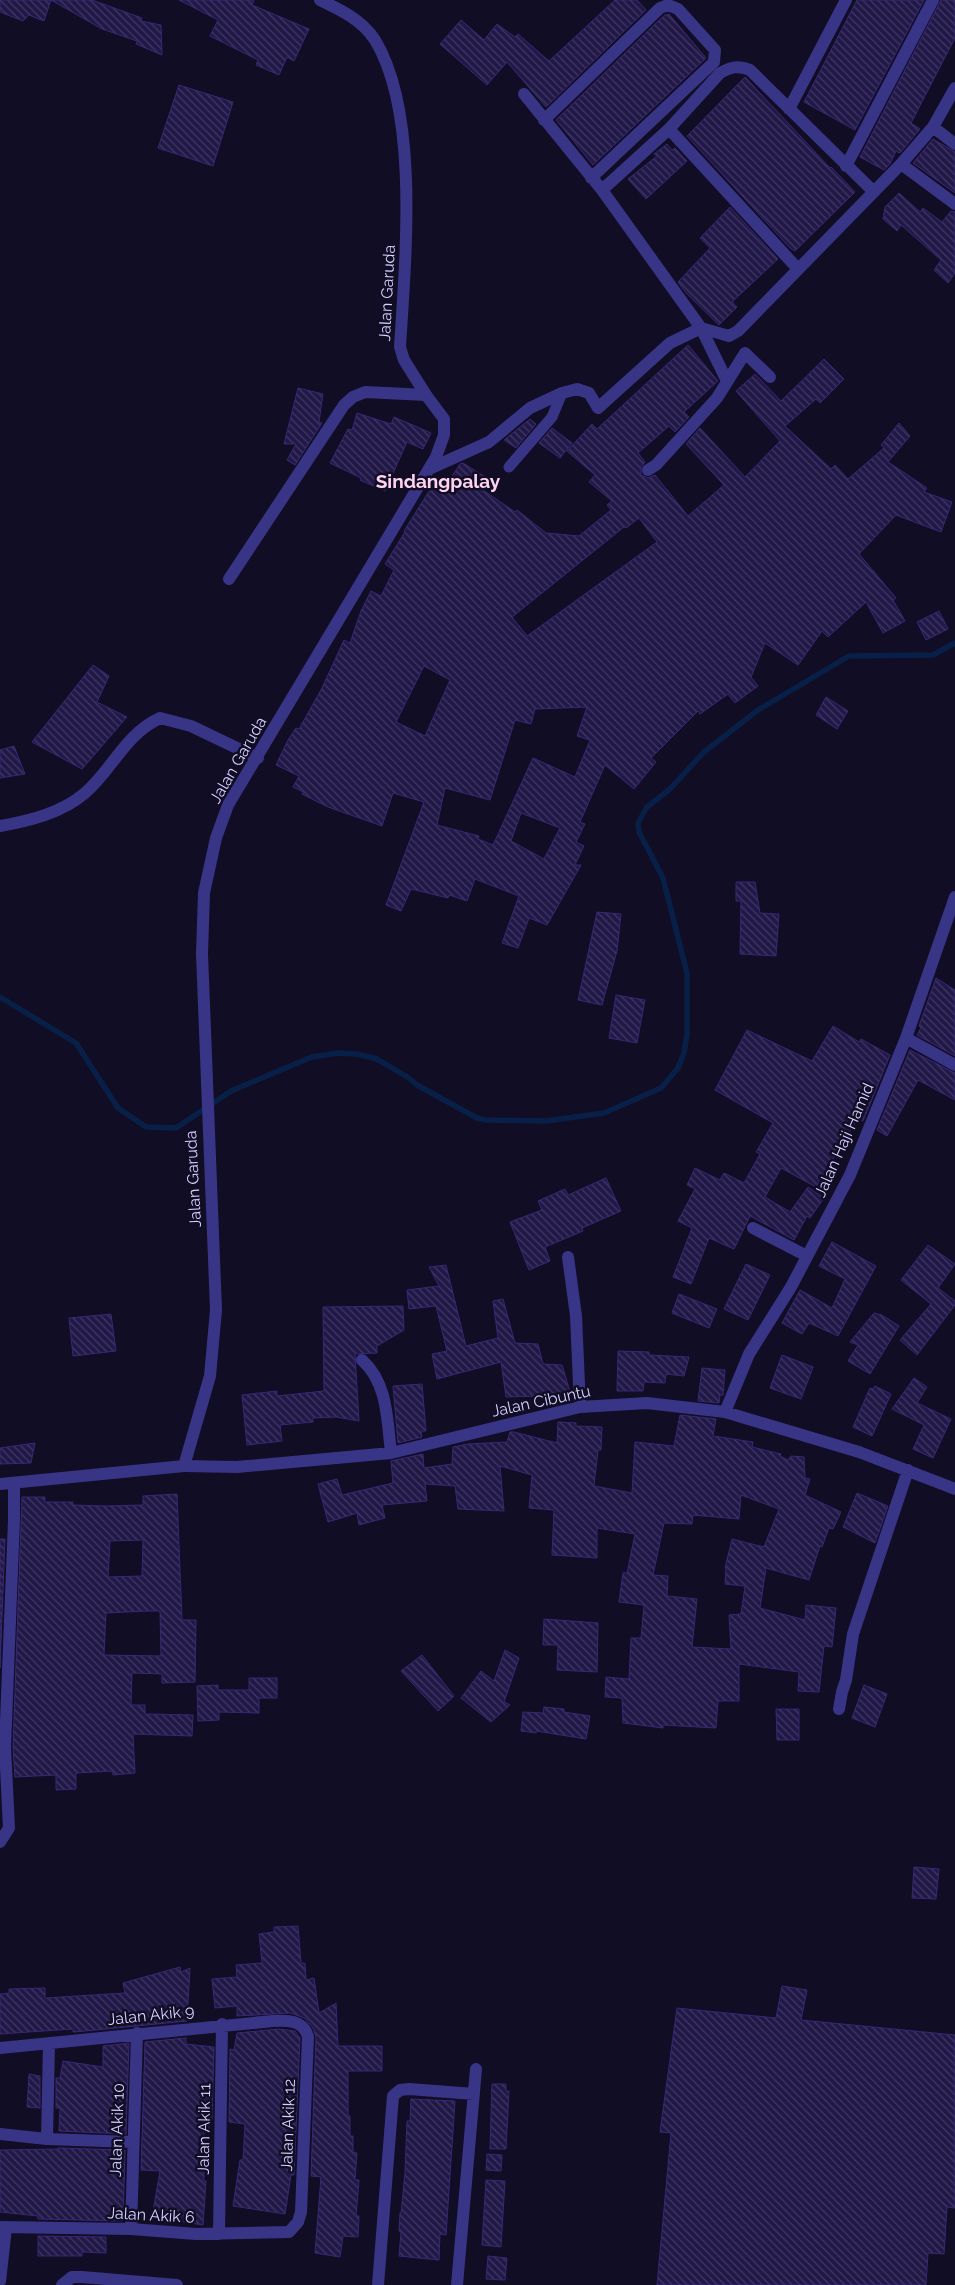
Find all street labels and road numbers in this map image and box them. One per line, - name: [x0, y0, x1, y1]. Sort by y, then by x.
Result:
- street label: Jalan Garuda: [375, 244, 399, 342]
- street label: Jalan Garuda: [206, 713, 270, 807]
- street label: Jalan Haji Hamid: [810, 1080, 878, 1200]
- street label: Jalan Garuda: [181, 1130, 205, 1228]
- street label: Jalan Cibuntu: [490, 1381, 592, 1421]
- street label: Jalan Akik 9: [107, 2001, 195, 2029]
- street label: Jalan Akik 12: [277, 2078, 299, 2172]
- street label: Jalan Akik 10: [106, 2083, 128, 2177]
- street label: Jalan Akik 11: [194, 2083, 214, 2175]
- street label: Jalan Akik 6: [107, 2203, 195, 2227]

